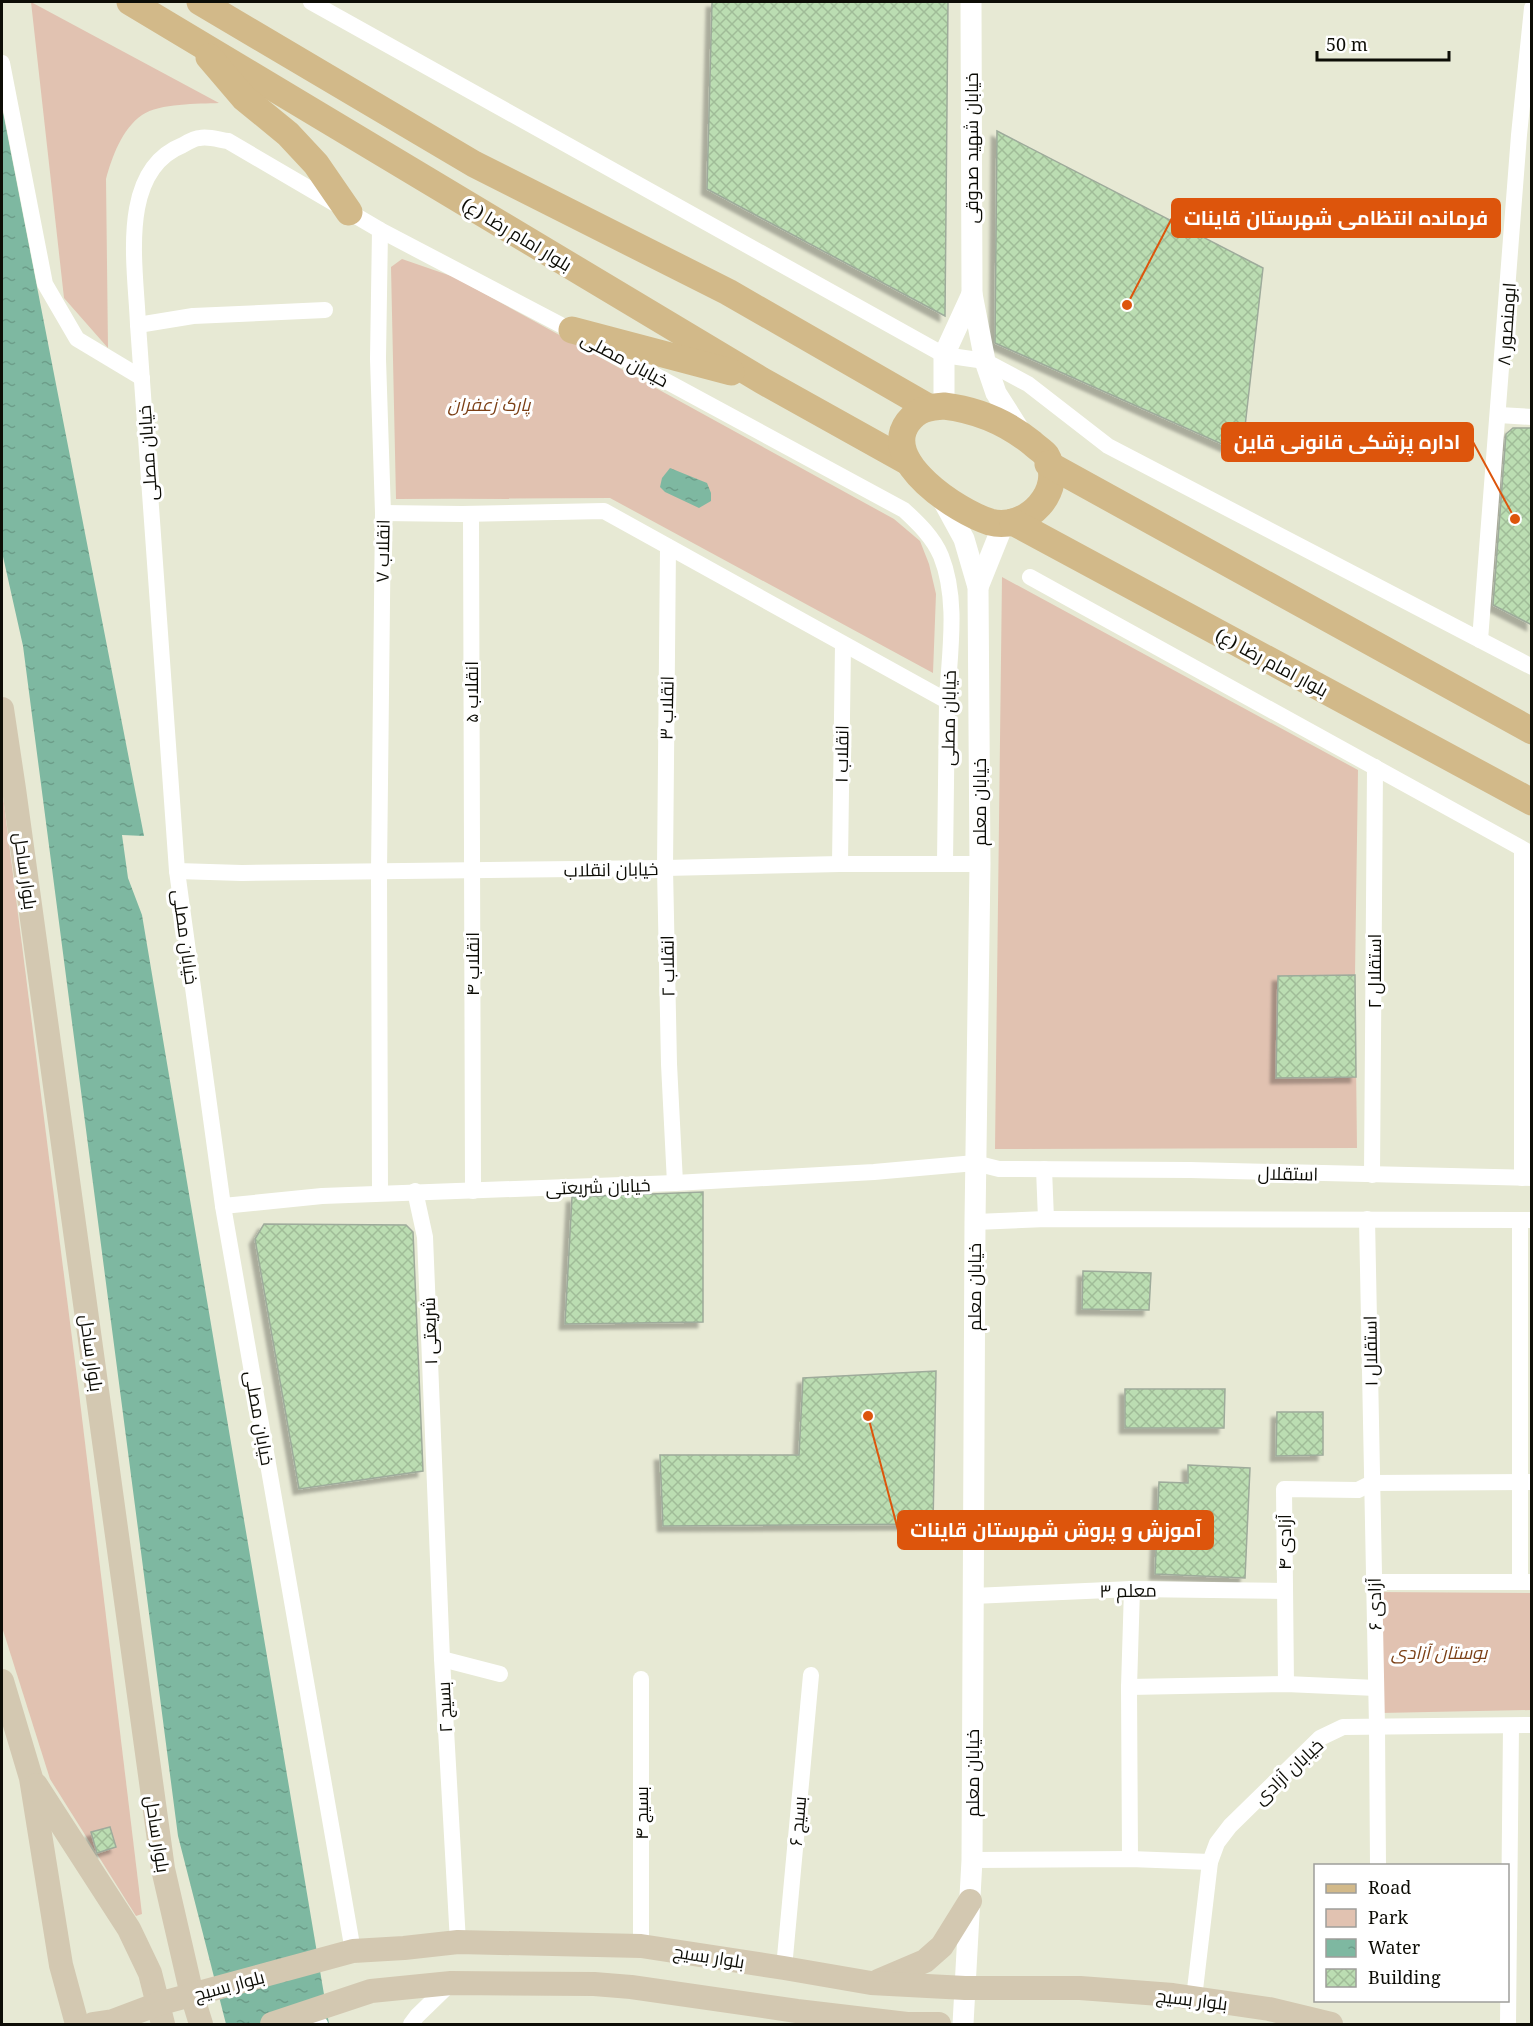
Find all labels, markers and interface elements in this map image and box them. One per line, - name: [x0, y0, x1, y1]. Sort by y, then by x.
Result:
- scale bar: [1317, 24, 1449, 62]
- text: 50 m: [1326, 32, 1368, 56]
- street label: خیابان شهید صدوقی: [959, 72, 983, 224]
- street label: بلوار امام رضا (ع): [457, 192, 577, 277]
- callout: فرمانده انتظامی شهرستان قاینات: [1172, 199, 1500, 237]
- text: فرمانده انتظامی شهرستان قاینات: [1184, 204, 1488, 231]
- street label: ابومنصور ۸: [1491, 282, 1521, 366]
- street label: خیابان مصلی: [577, 326, 673, 392]
- park label: پارک زعفران: [448, 392, 532, 417]
- street label: خیابان مصلی: [132, 404, 162, 502]
- callout: اداره پزشکی قانونی قاین: [1222, 423, 1473, 461]
- text: اداره پزشکی قانونی قاین: [1234, 428, 1460, 456]
- street label: انقلاب ۷: [369, 519, 395, 583]
- street label: بلوار امام رضا (ع): [1211, 622, 1333, 703]
- street label: انقلاب ۵: [459, 661, 483, 723]
- street label: خیابان مصلی: [935, 670, 961, 766]
- street label: انقلاب ۳: [653, 676, 679, 740]
- street label: انقلاب ۱: [828, 725, 854, 783]
- street label: خیابان معلم: [967, 758, 992, 846]
- street label: بلوار ساحل: [9, 831, 43, 911]
- street label: خیابان انقلاب: [563, 856, 659, 882]
- street label: خیابان مصلی: [167, 888, 205, 986]
- street label: انقلاب ۴: [460, 932, 484, 996]
- street label: استقلال ۲: [1362, 934, 1386, 1008]
- street label: انقلاب ۲: [654, 935, 680, 997]
- street label: استقلال: [1257, 1160, 1319, 1186]
- street label: خیابان شریعتی: [545, 1172, 651, 1200]
- street label: خیابان معلم: [962, 1243, 987, 1331]
- street label: شریعتی ۱: [416, 1297, 442, 1365]
- street label: بلوار ساحل: [75, 1313, 109, 1393]
- street label: استقلال ۱: [1357, 1315, 1383, 1387]
- street label: خیابان مصلی: [240, 1369, 280, 1467]
- callout: آموزش و پروش شهرستان قاینات: [898, 1511, 1213, 1549]
- street label: آزادی ۴: [1272, 1514, 1296, 1570]
- text: آموزش و پروش شهرستان قاینات: [910, 1516, 1203, 1544]
- street label: آزادی ۶: [1362, 1577, 1386, 1630]
- street label: معلم ۳: [1099, 1578, 1157, 1603]
- park label: بوستان آزادی: [1391, 1640, 1488, 1664]
- street label: بسیج ۲: [431, 1681, 458, 1733]
- street label: خیابان معلم: [960, 1729, 985, 1817]
- street label: خیابان آزادی: [1248, 1733, 1328, 1809]
- street label: بسیج ۴: [629, 1786, 654, 1840]
- street label: بلوار ساحل: [140, 1794, 176, 1874]
- street label: بسیج ۶: [783, 1795, 812, 1847]
- legend: [1314, 1864, 1509, 2002]
- text: Road: [1368, 1875, 1411, 1899]
- text: Park: [1368, 1905, 1408, 1929]
- text: Water: [1368, 1935, 1421, 1959]
- street label: بلوار بسیج: [671, 1939, 746, 1974]
- street label: بلوار بسیج: [191, 1964, 267, 2007]
- text: Building: [1368, 1965, 1441, 1989]
- street label: بلوار بسیج: [1155, 1983, 1229, 2016]

